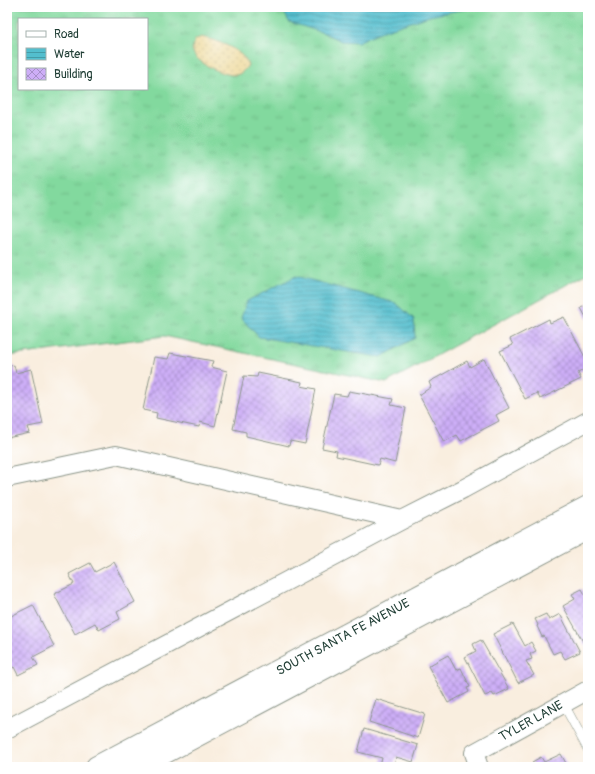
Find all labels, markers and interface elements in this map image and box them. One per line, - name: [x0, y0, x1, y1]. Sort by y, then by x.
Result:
- legend: [18, 18, 148, 90]
- text: Road: [54, 27, 79, 42]
- text: Water: [54, 47, 85, 62]
- text: Building: [54, 67, 93, 82]
- street label: SOUTH SANTA FE AVENUE: [274, 595, 413, 679]
- street label: TYLER LANE: [496, 697, 566, 745]

